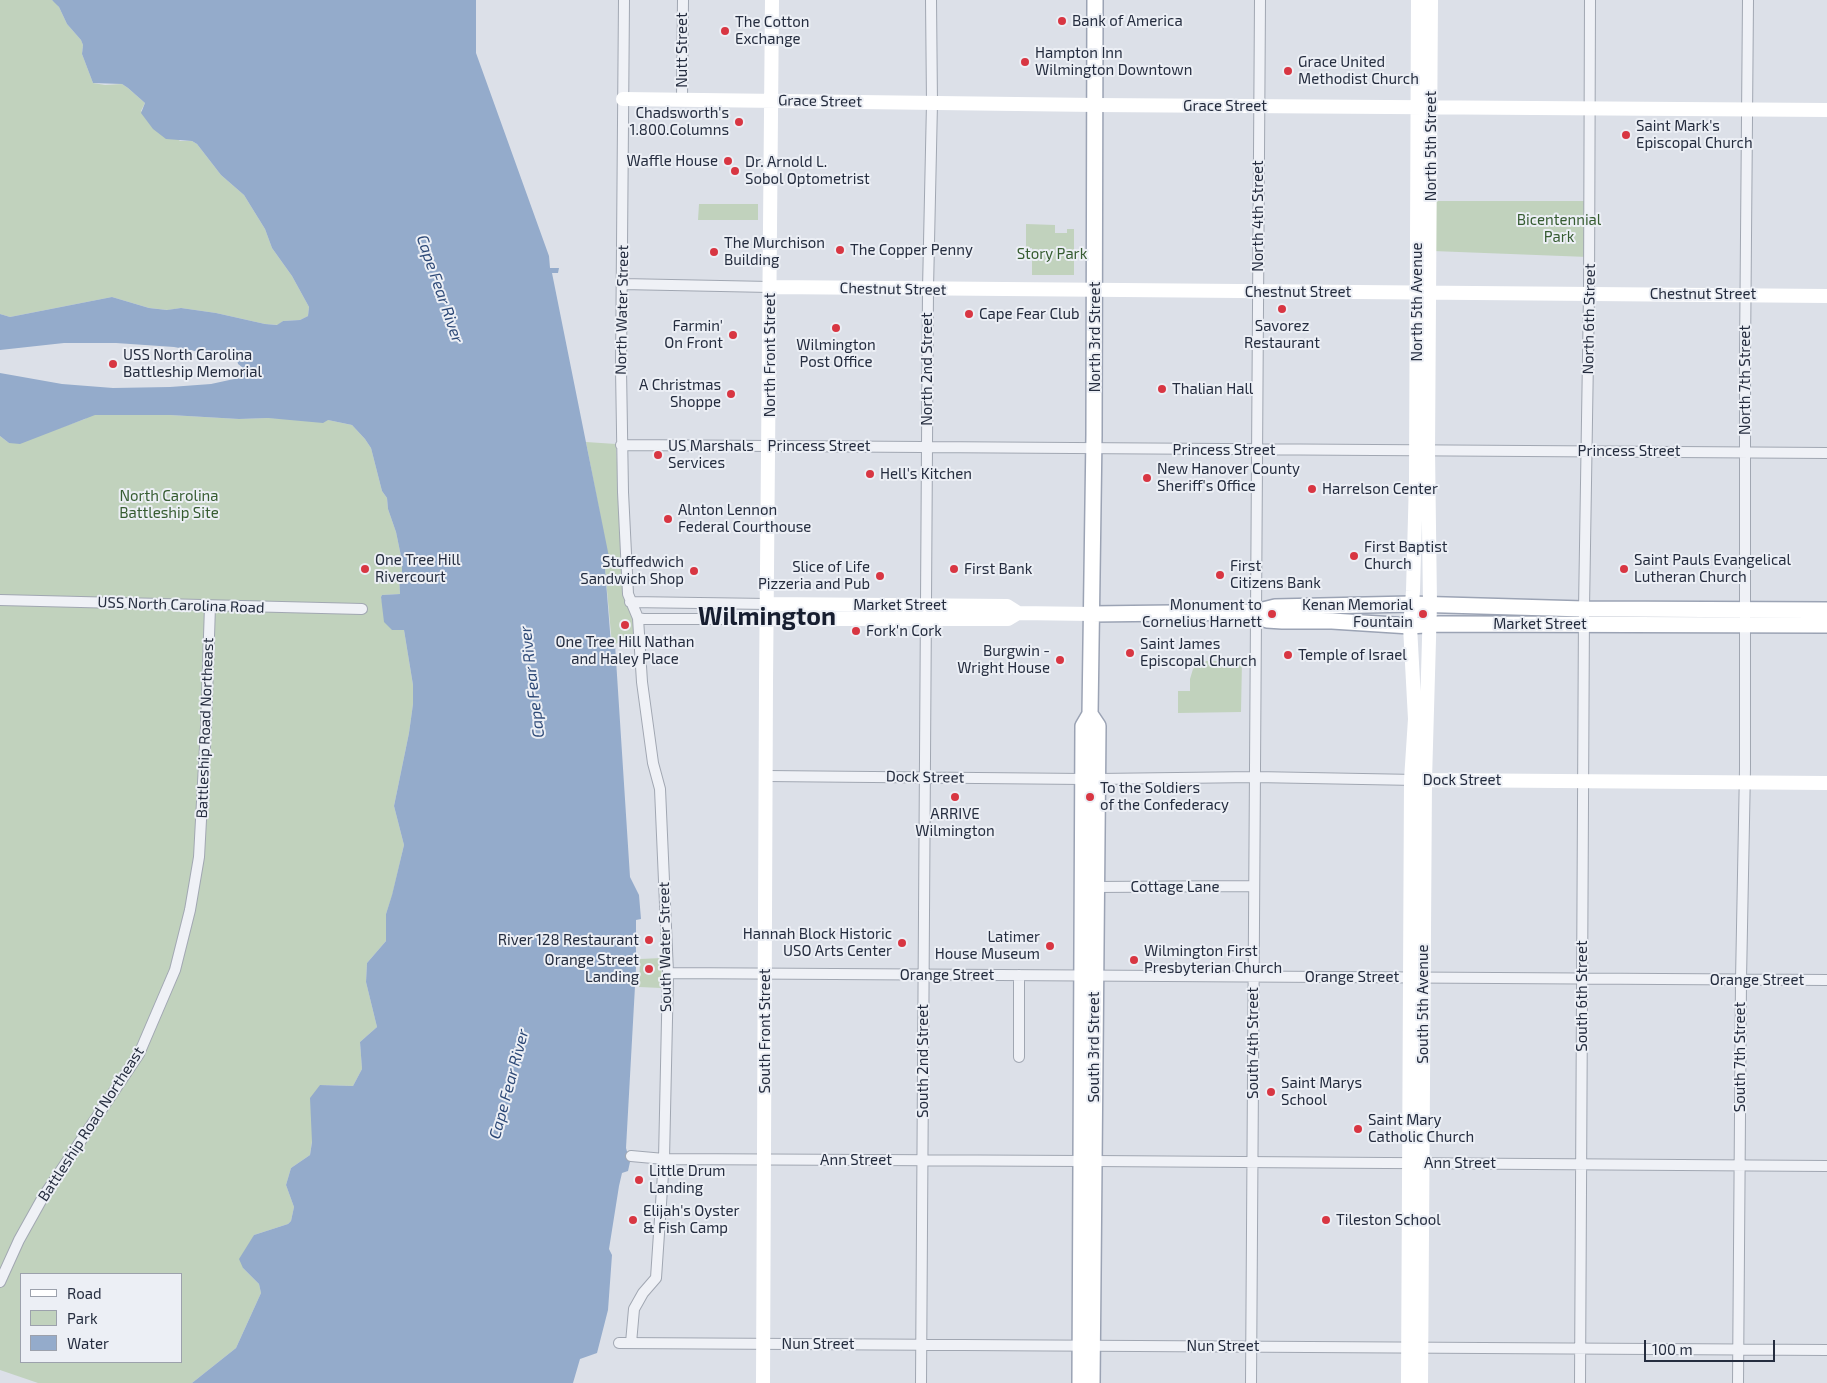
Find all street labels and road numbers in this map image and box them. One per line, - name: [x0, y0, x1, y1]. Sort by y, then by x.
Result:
- street label: Nutt Street: [673, 12, 691, 88]
- street label: Grace Street: [778, 91, 862, 111]
- street label: North 5th Street: [1422, 91, 1440, 201]
- street label: Grace Street: [1183, 97, 1267, 115]
- street label: North 4th Street: [1249, 160, 1267, 272]
- street label: North 5th Avenue: [1408, 243, 1426, 361]
- street label: North Water Street: [612, 245, 632, 375]
- street label: North 6th Street: [1579, 263, 1599, 375]
- street label: Chestnut Street: [840, 279, 946, 299]
- street label: North 3rd Street: [1086, 282, 1104, 392]
- street label: Chestnut Street: [1245, 283, 1351, 301]
- street label: Chestnut Street: [1650, 285, 1756, 303]
- street label: North Front Street: [761, 293, 779, 417]
- street label: North 2nd Street: [918, 312, 936, 426]
- street label: North 7th Street: [1736, 325, 1754, 435]
- street label: Princess Street: [768, 437, 870, 455]
- street label: Princess Street: [1173, 441, 1275, 459]
- street label: Princess Street: [1578, 442, 1680, 460]
- street label: USS North Carolina Road: [97, 593, 265, 617]
- street label: Market Street: [853, 596, 947, 614]
- street label: Market Street: [1493, 615, 1587, 633]
- street label: Battleship Road Northeast: [193, 637, 217, 819]
- street label: Dock Street: [886, 767, 964, 787]
- street label: Dock Street: [1423, 771, 1501, 789]
- street label: Cottage Lane: [1130, 878, 1220, 896]
- street label: South Water Street: [655, 882, 675, 1012]
- street label: South 6th Street: [1573, 940, 1591, 1052]
- street label: South 5th Avenue: [1414, 944, 1432, 1064]
- street label: Orange Street: [900, 966, 994, 984]
- street label: Orange Street: [1305, 968, 1399, 986]
- street label: South Front Street: [756, 969, 774, 1093]
- street label: Orange Street: [1710, 971, 1804, 989]
- street label: South 4th Street: [1244, 987, 1262, 1099]
- street label: South 3rd Street: [1085, 991, 1103, 1103]
- street label: South 7th Street: [1731, 1002, 1749, 1112]
- street label: South 2nd Street: [914, 1004, 932, 1118]
- street label: Battleship Road Northeast: [34, 1043, 148, 1205]
- street label: Ann Street: [820, 1151, 892, 1169]
- street label: Ann Street: [1424, 1154, 1496, 1172]
- street label: Nun Street: [782, 1335, 854, 1353]
- street label: Nun Street: [1187, 1337, 1259, 1355]

